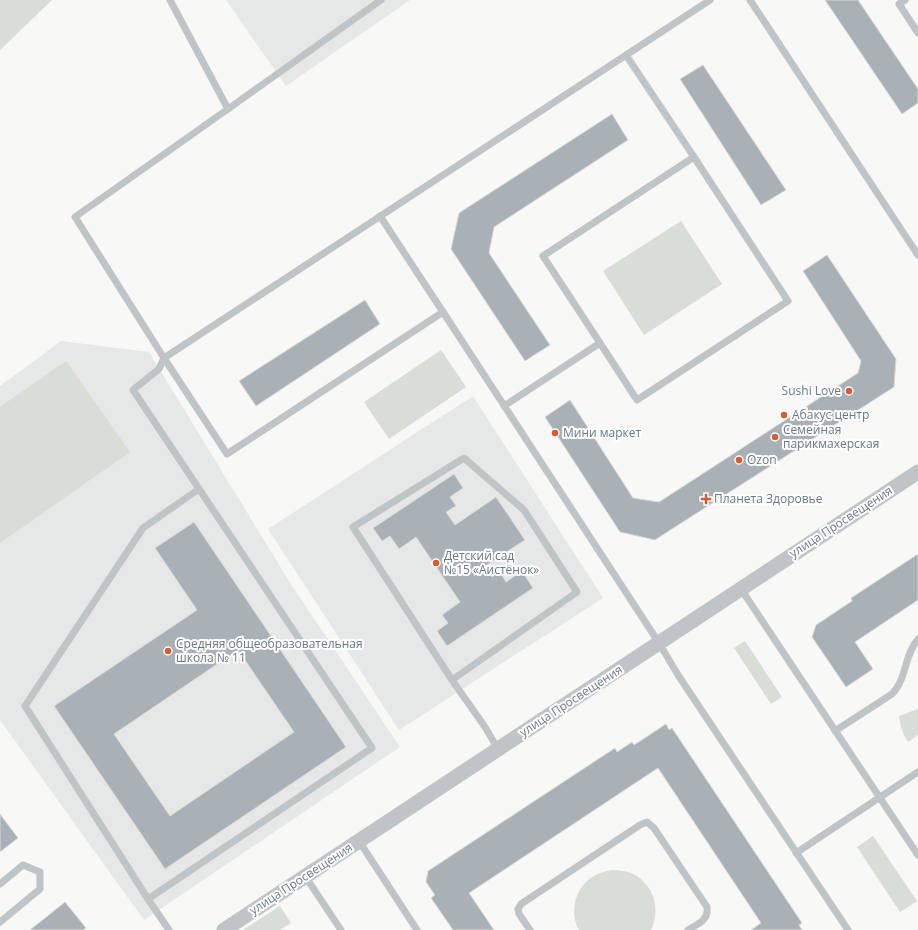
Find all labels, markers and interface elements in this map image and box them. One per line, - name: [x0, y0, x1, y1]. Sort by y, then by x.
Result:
- place label: Sushi Love: [782, 382, 841, 399]
- marker: Sushi Love: [844, 386, 854, 396]
- place label: Абакус центр: [792, 406, 869, 423]
- marker: Абакус центр: [779, 410, 789, 420]
- place label: Семейная парикмахерская: [783, 421, 879, 452]
- place label: Мини маркет: [563, 424, 642, 441]
- marker: Мини маркет: [550, 428, 560, 438]
- marker: Семейная парикмахерская: [770, 432, 780, 442]
- place label: Ozon: [747, 451, 777, 468]
- marker: Ozon: [734, 455, 744, 465]
- street label: улица Просвещения: [786, 482, 896, 561]
- place label: Планета Здоровье: [714, 490, 823, 507]
- marker: Планета Здоровье: [701, 494, 711, 504]
- place label: Детский сад №15 «Аистёнок»: [444, 547, 539, 578]
- marker: Детский сад №15 «Аистёнок»: [431, 558, 441, 568]
- place label: Средняя общеобразовательная школа № 11: [176, 635, 363, 666]
- marker: Средняя общеобразовательная школа № 11: [163, 646, 173, 656]
- street label: улица Просвещения: [516, 661, 626, 740]
- street label: улица Просвещения: [246, 839, 356, 918]

